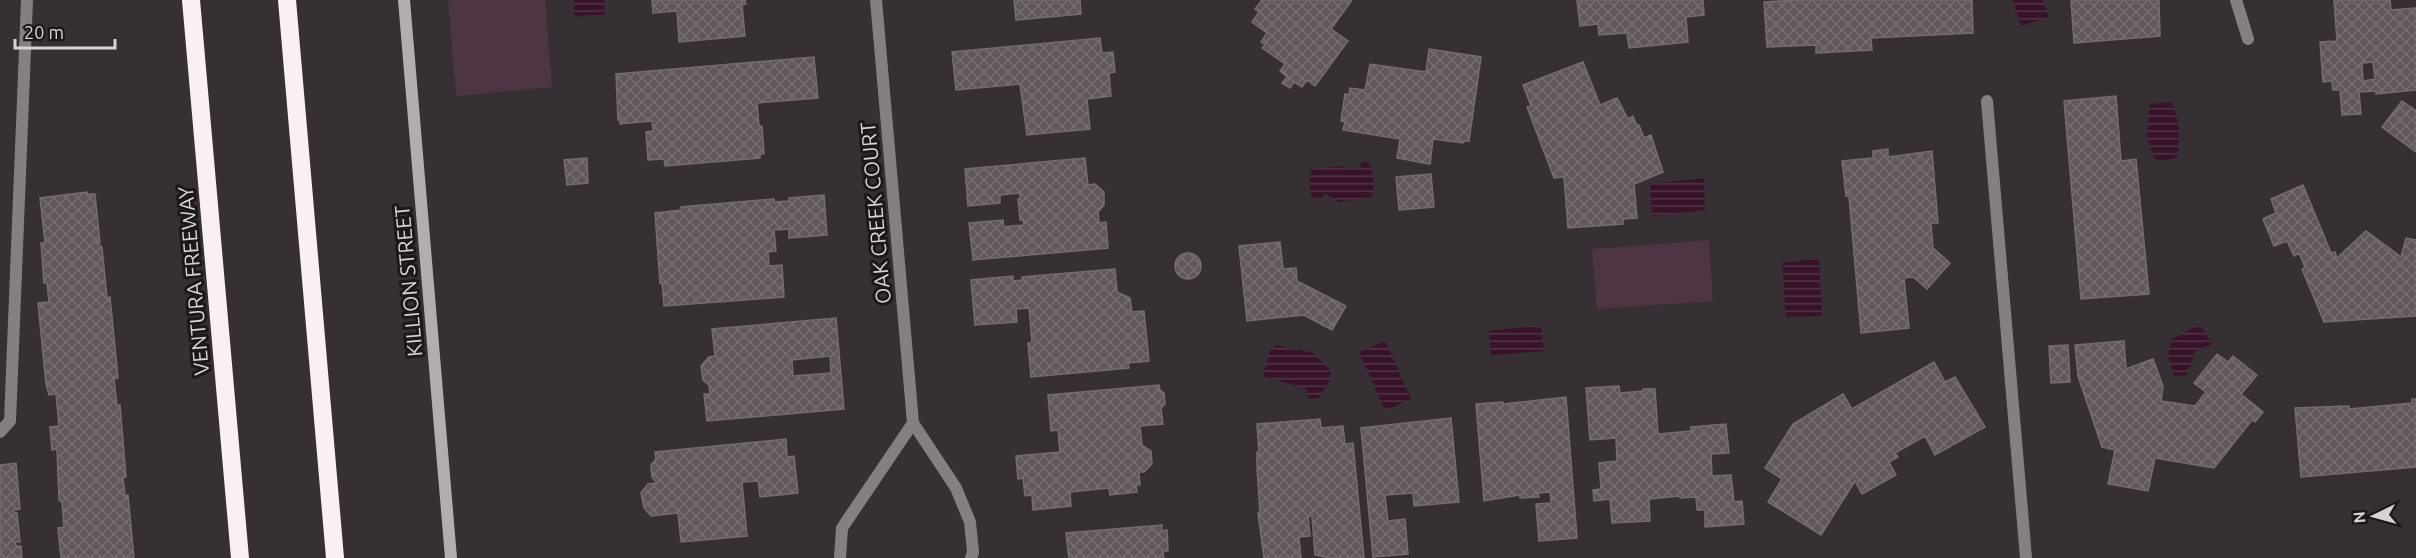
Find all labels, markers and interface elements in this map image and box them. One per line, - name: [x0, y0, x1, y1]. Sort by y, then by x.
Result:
- scale bar: [15, 12, 116, 50]
- text: 20 m: [24, 22, 64, 42]
- street label: OAK CREEK COURT: [855, 121, 895, 305]
- street label: VENTURA FREEWAY: [173, 186, 213, 376]
- street label: KILLION STREET: [389, 204, 427, 358]
- north arrow: [2344, 486, 2404, 546]
- text: N: [2350, 511, 2369, 524]

